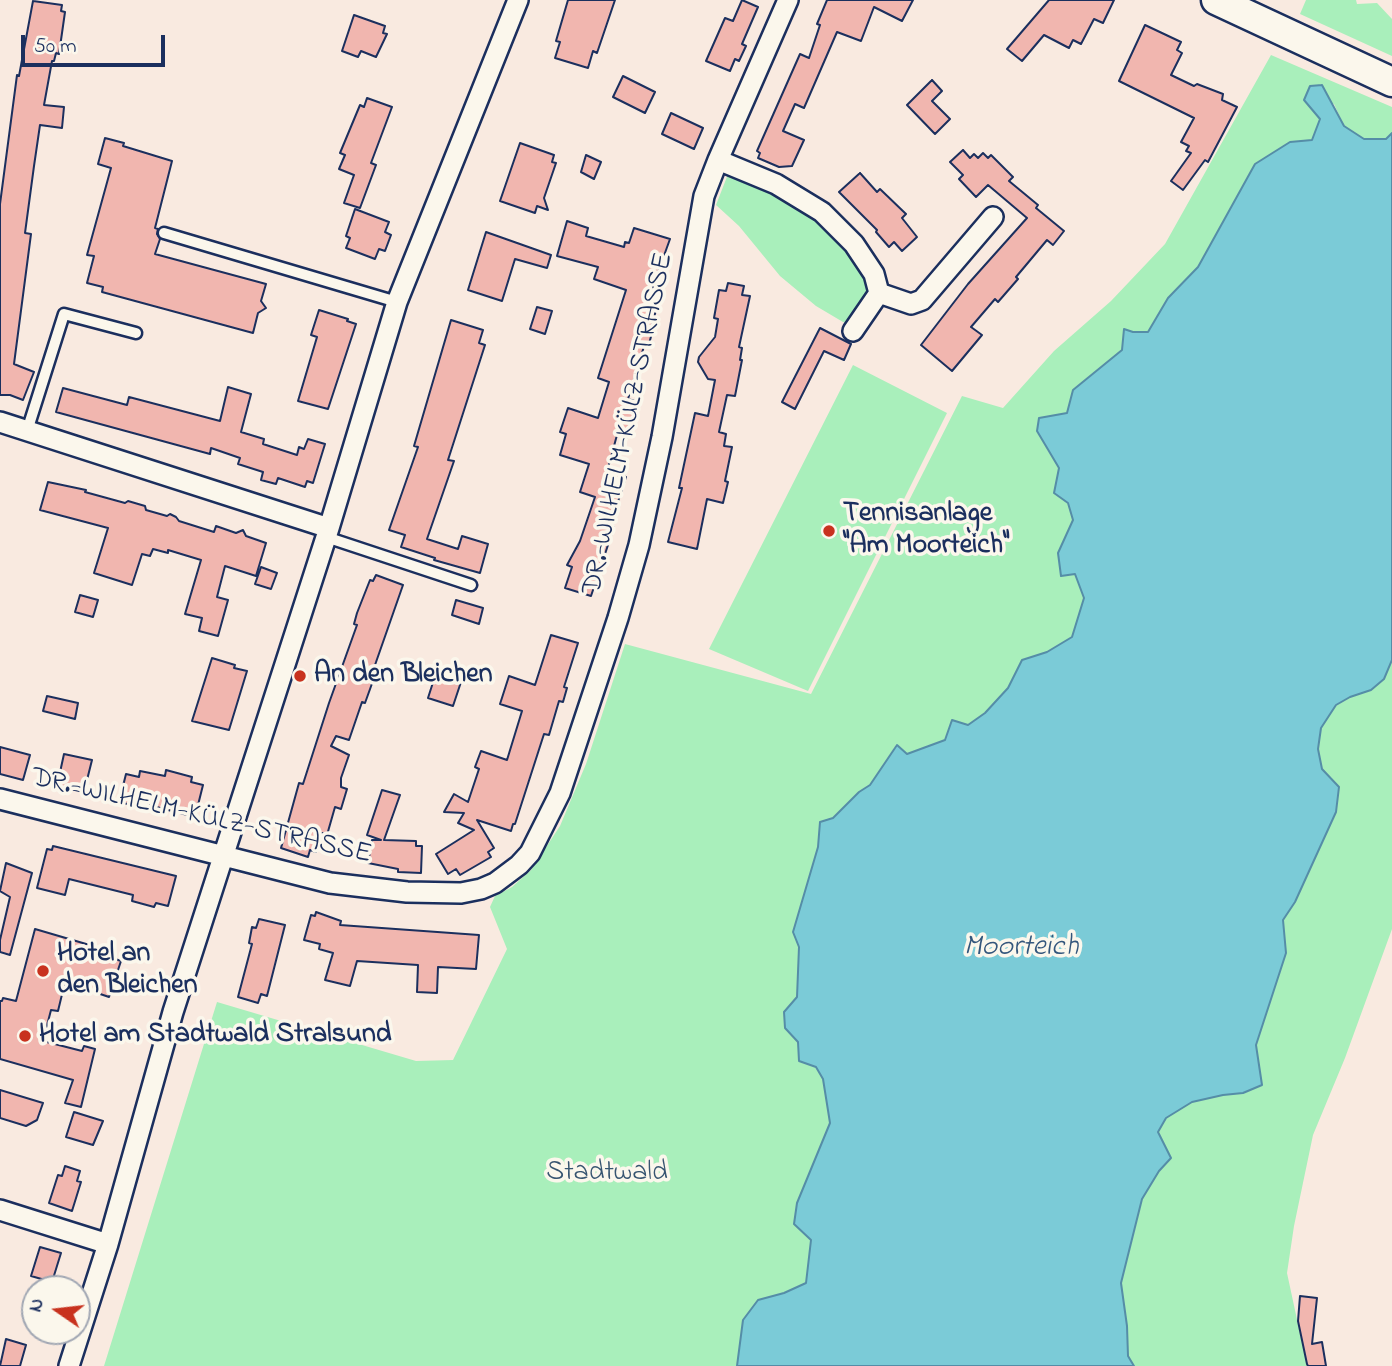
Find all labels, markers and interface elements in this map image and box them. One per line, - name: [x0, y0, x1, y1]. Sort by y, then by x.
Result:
- scale bar: [24, 21, 168, 65]
- text: 50 m: [34, 32, 77, 62]
- street label: DR.-WILHELM-KÜLZ-STRASSE: [577, 250, 683, 598]
- place label: Tennisanlage "Am Moorteich": [843, 498, 1010, 564]
- marker: Tennisanlage "Am Moorteich": [821, 523, 837, 539]
- place label: An den Bleichen: [314, 659, 493, 693]
- marker: An den Bleichen: [292, 668, 308, 684]
- street label: DR.-WILHELM-KÜLZ-STRASSE: [28, 762, 374, 874]
- water label: Moorteich: [963, 931, 1079, 967]
- place label: Hotel an den Bleichen: [57, 938, 198, 1004]
- marker: Hotel an den Bleichen: [35, 963, 51, 979]
- place label: Hotel am Stadtwald Stralsund: [39, 1019, 392, 1053]
- marker: Hotel am Stadtwald Stralsund: [17, 1028, 33, 1044]
- park label: Stadtwald: [546, 1157, 668, 1191]
- north arrow: [21, 1275, 91, 1345]
- text: N: [22, 1296, 52, 1315]

